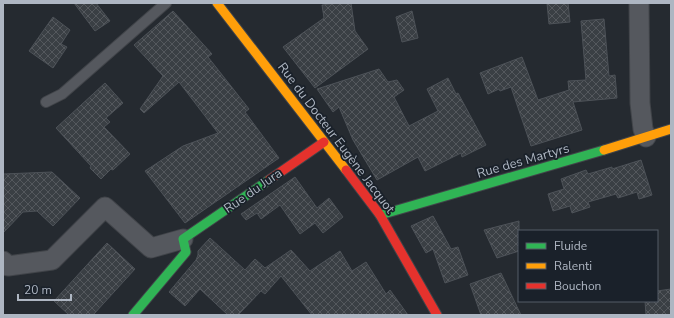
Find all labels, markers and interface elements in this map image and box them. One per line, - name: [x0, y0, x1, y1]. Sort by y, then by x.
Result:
- street label: Rue du Docteur Eugène Jacquot: [273, 59, 399, 218]
- street label: Rue des Martyrs: [475, 139, 571, 183]
- street label: Rue du Jura: [220, 164, 286, 218]
- legend: [518, 230, 658, 302]
- text: Fluide: [554, 238, 587, 254]
- text: Ralenti: [554, 258, 592, 274]
- scale bar: [18, 276, 71, 302]
- text: Bouchon: [554, 278, 601, 294]
- text: 20 m: [24, 282, 52, 298]

